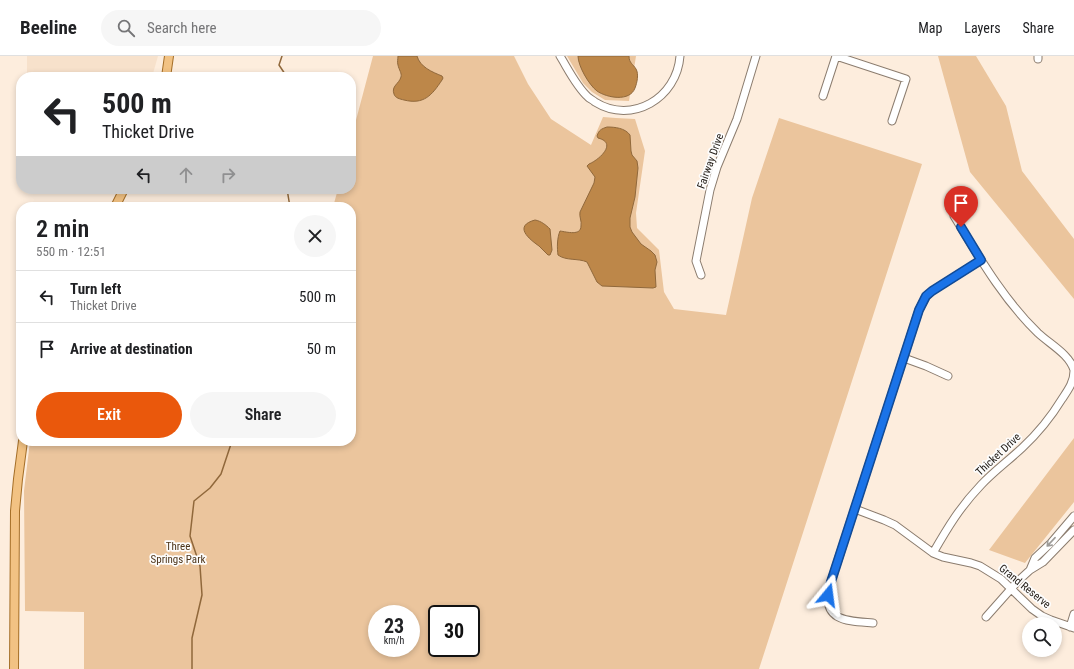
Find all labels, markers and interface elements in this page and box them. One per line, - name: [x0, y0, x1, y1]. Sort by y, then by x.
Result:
- search box: [101, 10, 381, 46]
- text: Beeline: [20, 16, 77, 39]
- icon: search: [115, 17, 137, 39]
- text: Search here: [147, 19, 217, 37]
- text: Map: [918, 20, 942, 36]
- text: Layers: [964, 20, 1001, 36]
- text: Share: [1023, 20, 1054, 36]
- text: 500 m: [102, 87, 172, 120]
- icon: left: [36, 88, 88, 140]
- text: Thicket Drive: [102, 121, 194, 142]
- street label: Fairway Drive: [694, 132, 726, 191]
- icon: left: [133, 164, 155, 186]
- icon: ahead: [175, 164, 197, 186]
- icon: right: [217, 164, 239, 186]
- pin: [944, 186, 978, 227]
- icon: arrive: [950, 192, 972, 214]
- text: 2 min: [36, 215, 89, 243]
- button: close: [294, 215, 336, 257]
- text: 550 m · 12:51: [36, 244, 106, 259]
- text: Turn left: [70, 280, 121, 298]
- icon: left: [36, 286, 58, 308]
- text: 500 m: [299, 288, 336, 306]
- text: Thicket Drive: [70, 298, 137, 313]
- icon: arrive: [36, 338, 58, 360]
- text: Arrive at destination: [70, 340, 193, 358]
- text: 50 m: [306, 340, 336, 358]
- button: Exit: [36, 392, 182, 438]
- button: Share: [190, 392, 336, 438]
- street label: Thicket Drive: [973, 430, 1023, 478]
- one-way arrow: [1047, 537, 1056, 547]
- park label: Three Springs Park: [151, 540, 205, 566]
- street label: Grand Reserve: [996, 562, 1053, 611]
- position arrow: [807, 574, 849, 616]
- speed limit sign: 30: [428, 605, 480, 657]
- text: 23: [384, 614, 404, 638]
- map controls: [1022, 617, 1062, 657]
- button: search: [1022, 617, 1062, 657]
- text: km/h: [384, 635, 404, 646]

